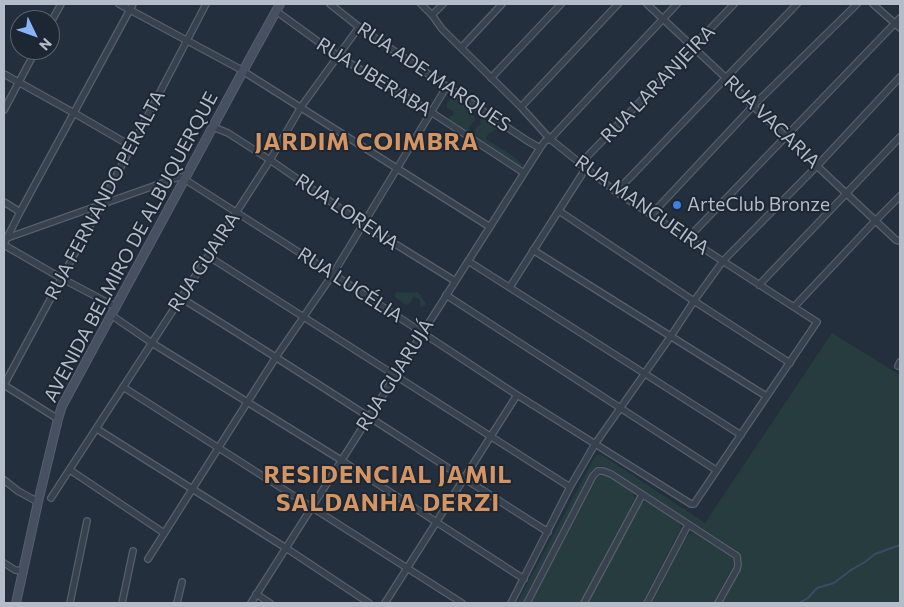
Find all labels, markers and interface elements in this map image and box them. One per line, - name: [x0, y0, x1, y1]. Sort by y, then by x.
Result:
- north arrow: [10, 10, 60, 60]
- street label: RUA ADE MARQUES: [353, 17, 515, 137]
- street label: RUA LARANJEIRA: [596, 21, 720, 147]
- street label: RUA UBERABA: [312, 33, 436, 121]
- text: N: [36, 35, 56, 54]
- street label: RUA VACARIA: [720, 71, 824, 173]
- street label: RUA FERNANDO PERALTA: [40, 86, 170, 304]
- street label: AVENIDA BELMIRO DE ALBUQUERQUE: [39, 88, 223, 406]
- district label: JARDIM COIMBRA: [253, 128, 481, 156]
- street label: RUA MANGUEIRA: [571, 150, 713, 260]
- street label: RUA LORENA: [291, 169, 403, 255]
- place label: ArteClub Bronze: [687, 194, 830, 216]
- marker: ArteClub Bronze: [671, 199, 683, 211]
- street label: RUA GUAIRA: [163, 208, 245, 316]
- street label: RUA LUCÉLIA: [293, 243, 407, 327]
- street label: RUA GUARUJÁ: [352, 315, 438, 435]
- district label: RESIDENCIAL JAMIL SALDANHA DERZI: [261, 461, 515, 517]

